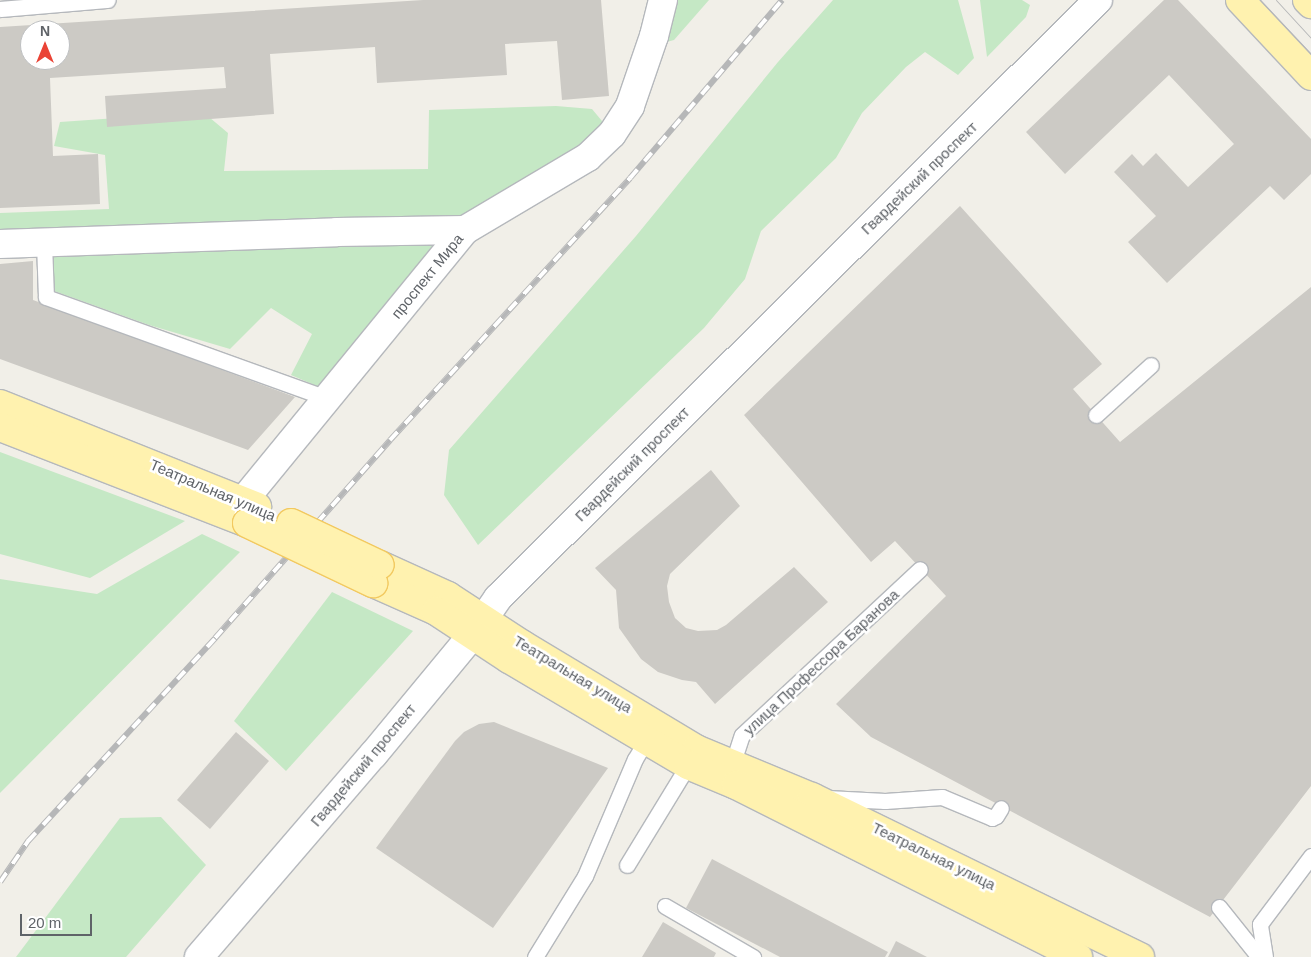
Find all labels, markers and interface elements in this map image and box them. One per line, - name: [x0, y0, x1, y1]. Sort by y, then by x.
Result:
- north arrow: [20, 20, 70, 70]
- text: N: [40, 23, 50, 39]
- street label: Гвардейский проспект: [857, 118, 981, 238]
- street label: проспект Мира: [387, 230, 467, 322]
- street label: Гвардейский проспект: [571, 403, 693, 525]
- street label: Театральная улица: [147, 455, 279, 525]
- street label: улица Профессора Баранова: [740, 585, 902, 739]
- street label: Театральная улица: [511, 632, 635, 716]
- street label: Гвардейский проспект: [307, 700, 419, 830]
- street label: Театральная улица: [869, 818, 999, 894]
- scale bar: [22, 904, 95, 936]
- text: 20 m: [28, 914, 61, 931]

